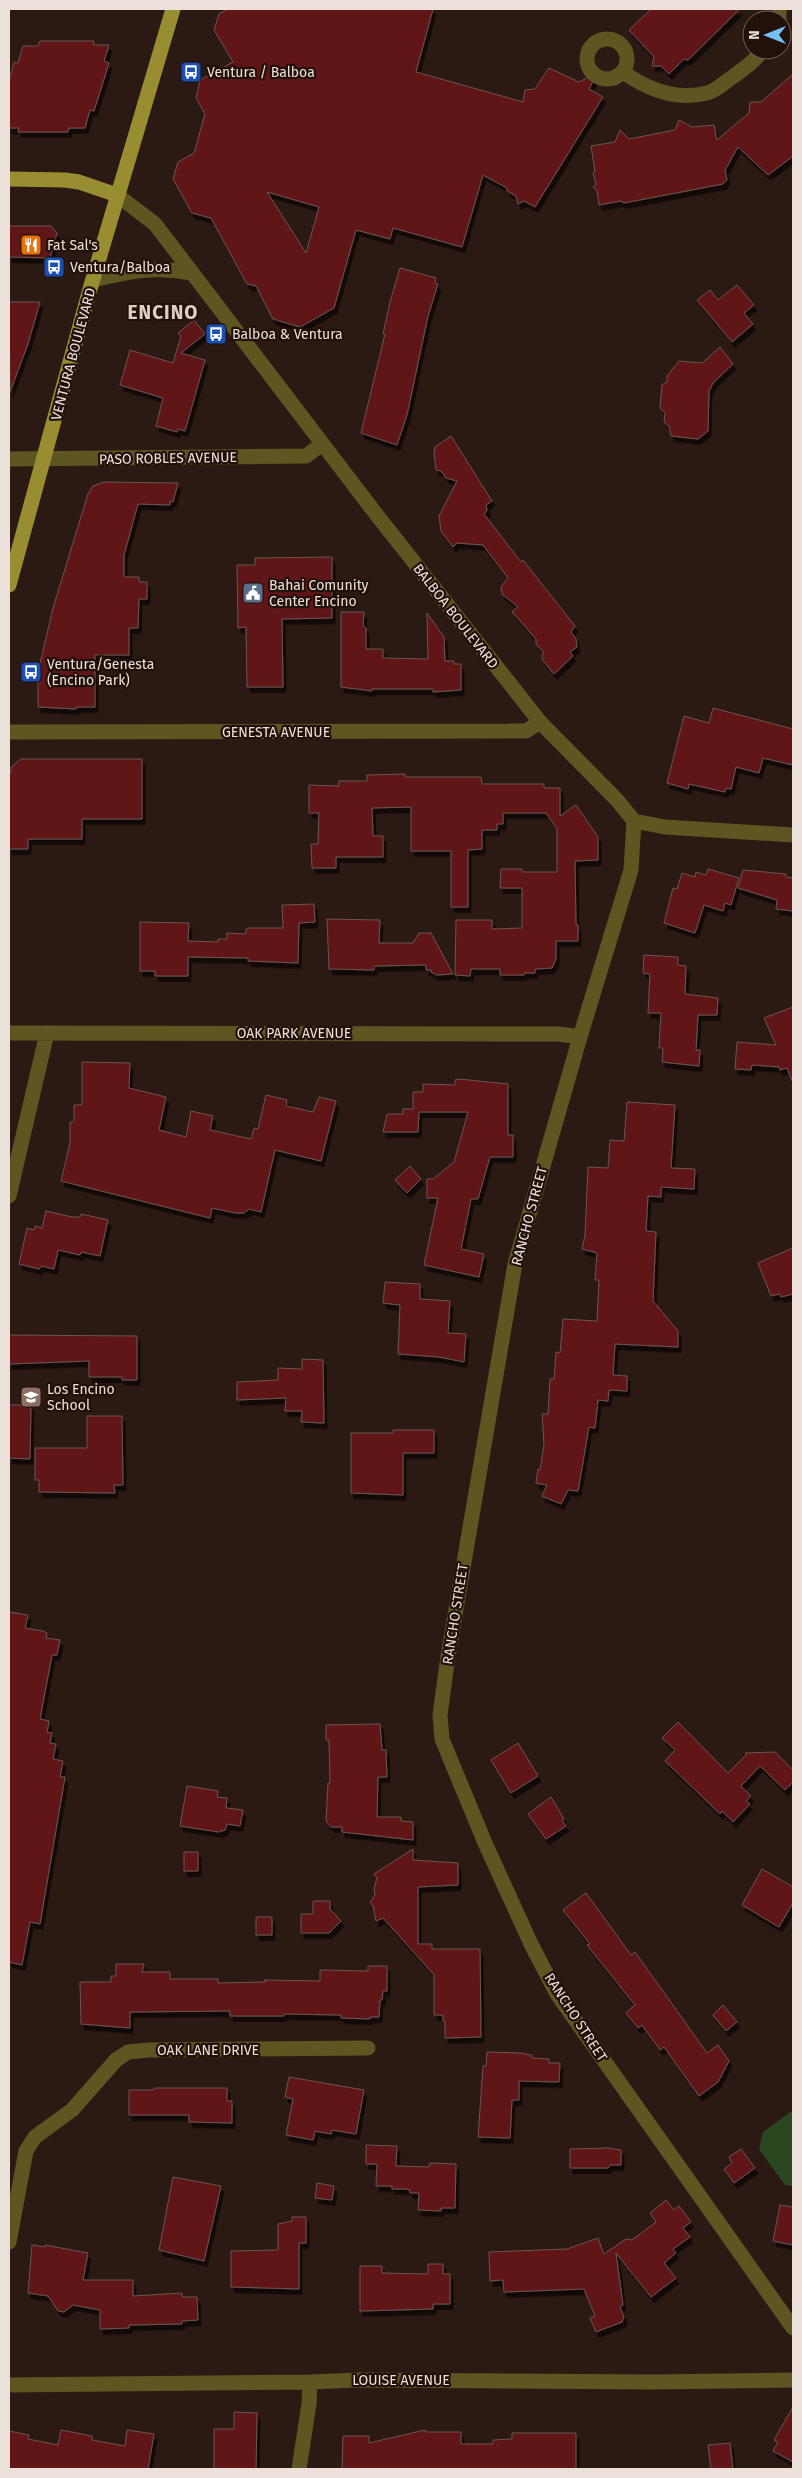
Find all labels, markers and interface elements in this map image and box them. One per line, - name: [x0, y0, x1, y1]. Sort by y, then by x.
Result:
- north arrow: [742, 10, 792, 60]
- text: N: [746, 30, 763, 40]
- bus stop icon: Ventura / Balboa: [179, 60, 203, 84]
- place label: Ventura / Balboa: [207, 64, 315, 81]
- restaurant icon: Fat Sal's: [19, 233, 43, 257]
- place label: Fat Sal's: [47, 237, 98, 254]
- bus stop icon: Ventura/Balboa: [42, 255, 66, 279]
- place label: Ventura/Balboa: [70, 259, 170, 276]
- street label: VENTURA BOULEVARD: [48, 286, 99, 422]
- district label: ENCINO: [128, 301, 198, 324]
- bus stop icon: Balboa & Ventura: [204, 322, 228, 346]
- place label: Balboa & Ventura: [232, 326, 343, 343]
- street label: PASO ROBLES AVENUE: [99, 449, 237, 468]
- street label: BALBOA BOULEVARD: [409, 561, 502, 672]
- place label: Bahai Comunity Center Encino: [269, 577, 369, 610]
- public building icon: Bahai Comunity Center Encino: [241, 581, 265, 605]
- place label: Ventura/Genesta (Encino Park): [47, 656, 154, 689]
- bus stop icon: Ventura/Genesta (Encino Park): [19, 660, 43, 684]
- street label: GENESTA AVENUE: [222, 724, 330, 741]
- street label: OAK PARK AVENUE: [237, 1025, 351, 1042]
- street label: RANCHO STREET: [508, 1164, 551, 1268]
- place label: Los Encino School: [47, 1381, 115, 1414]
- school or university icon: Los Encino School: [19, 1385, 43, 1409]
- street label: RANCHO STREET: [439, 1562, 472, 1666]
- street label: RANCHO STREET: [541, 1970, 611, 2065]
- street label: OAK LANE DRIVE: [157, 2042, 259, 2059]
- street label: LOUISE AVENUE: [352, 2372, 450, 2389]

